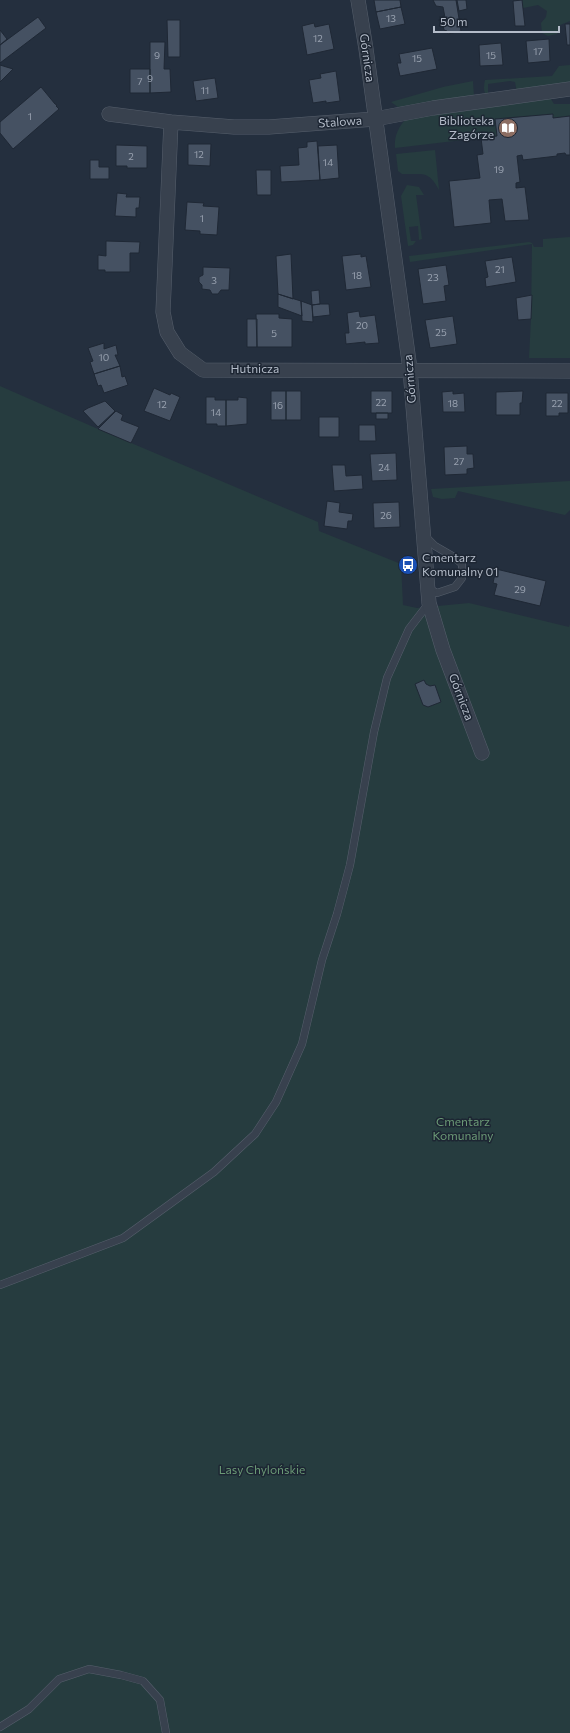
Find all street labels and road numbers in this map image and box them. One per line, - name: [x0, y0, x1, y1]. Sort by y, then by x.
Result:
- street label: Górnicza: [358, 33, 378, 83]
- street label: Stalowa: [318, 112, 362, 130]
- street label: Górnicza: [400, 354, 418, 404]
- street label: Hutnicza: [231, 361, 279, 375]
- street label: Górnicza: [447, 671, 477, 722]

